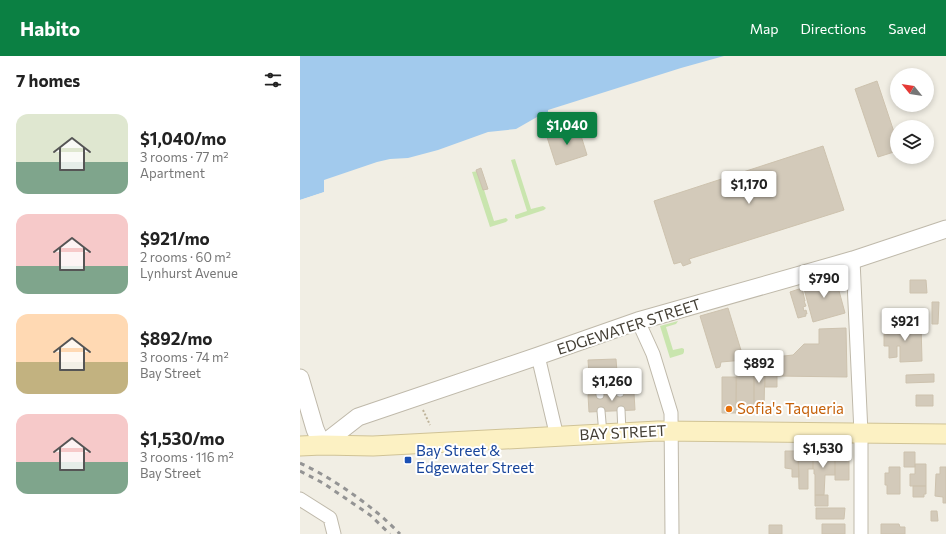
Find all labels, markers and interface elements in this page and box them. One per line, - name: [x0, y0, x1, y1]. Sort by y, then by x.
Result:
- text: Habito: [20, 17, 80, 40]
- text: Map: [750, 20, 779, 37]
- text: Directions: [801, 20, 866, 37]
- text: Saved: [888, 20, 926, 37]
- north arrow: [890, 68, 934, 112]
- map controls: [890, 68, 934, 164]
- icon: filters: [262, 69, 284, 91]
- text: 7 homes: [16, 70, 80, 91]
- pin: $1,040: [534, 112, 600, 146]
- text: $1,040: [546, 117, 588, 133]
- button: layers: [890, 120, 934, 164]
- text: $1,040/mo: [140, 128, 226, 149]
- icon: home: [48, 130, 96, 178]
- text: 3 rooms · 77 m²: [140, 149, 229, 165]
- text: Apartment: [140, 165, 205, 181]
- pin: $1,170: [716, 171, 782, 205]
- text: $1,170: [730, 176, 768, 192]
- text: $921/mo: [140, 228, 210, 249]
- icon: home: [48, 230, 96, 278]
- text: 2 rooms · 60 m²: [140, 249, 231, 265]
- text: Lynhurst Avenue: [140, 265, 238, 281]
- pin: $790: [800, 265, 848, 299]
- text: $790: [808, 270, 840, 286]
- street label: EDGEWATER STREET: [554, 294, 703, 358]
- pin: $921: [881, 308, 929, 342]
- text: $921: [891, 313, 919, 329]
- text: $892/mo: [140, 328, 212, 349]
- icon: home: [48, 330, 96, 378]
- text: 3 rooms · 74 m²: [140, 349, 229, 365]
- pin: $892: [735, 350, 783, 384]
- text: $892: [744, 355, 774, 371]
- text: Bay Street: [140, 365, 201, 381]
- pin: $1,260: [579, 368, 645, 402]
- text: $1,260: [592, 373, 632, 389]
- place label: Sofia's Taqueria: [737, 399, 844, 417]
- marker: Sofia's Taqueria: [724, 404, 734, 414]
- street label: BAY STREET: [579, 421, 667, 443]
- text: $1,530/mo: [140, 428, 225, 449]
- icon: home: [48, 430, 96, 478]
- pin: $1,530: [790, 435, 856, 469]
- text: $1,530: [803, 440, 843, 456]
- place label: Bay Street & Edgewater Street: [416, 441, 534, 476]
- text: 3 rooms · 116 m²: [140, 449, 234, 465]
- marker: Bay Street & Edgewater Street: [403, 455, 413, 465]
- text: Bay Street: [140, 465, 201, 481]

